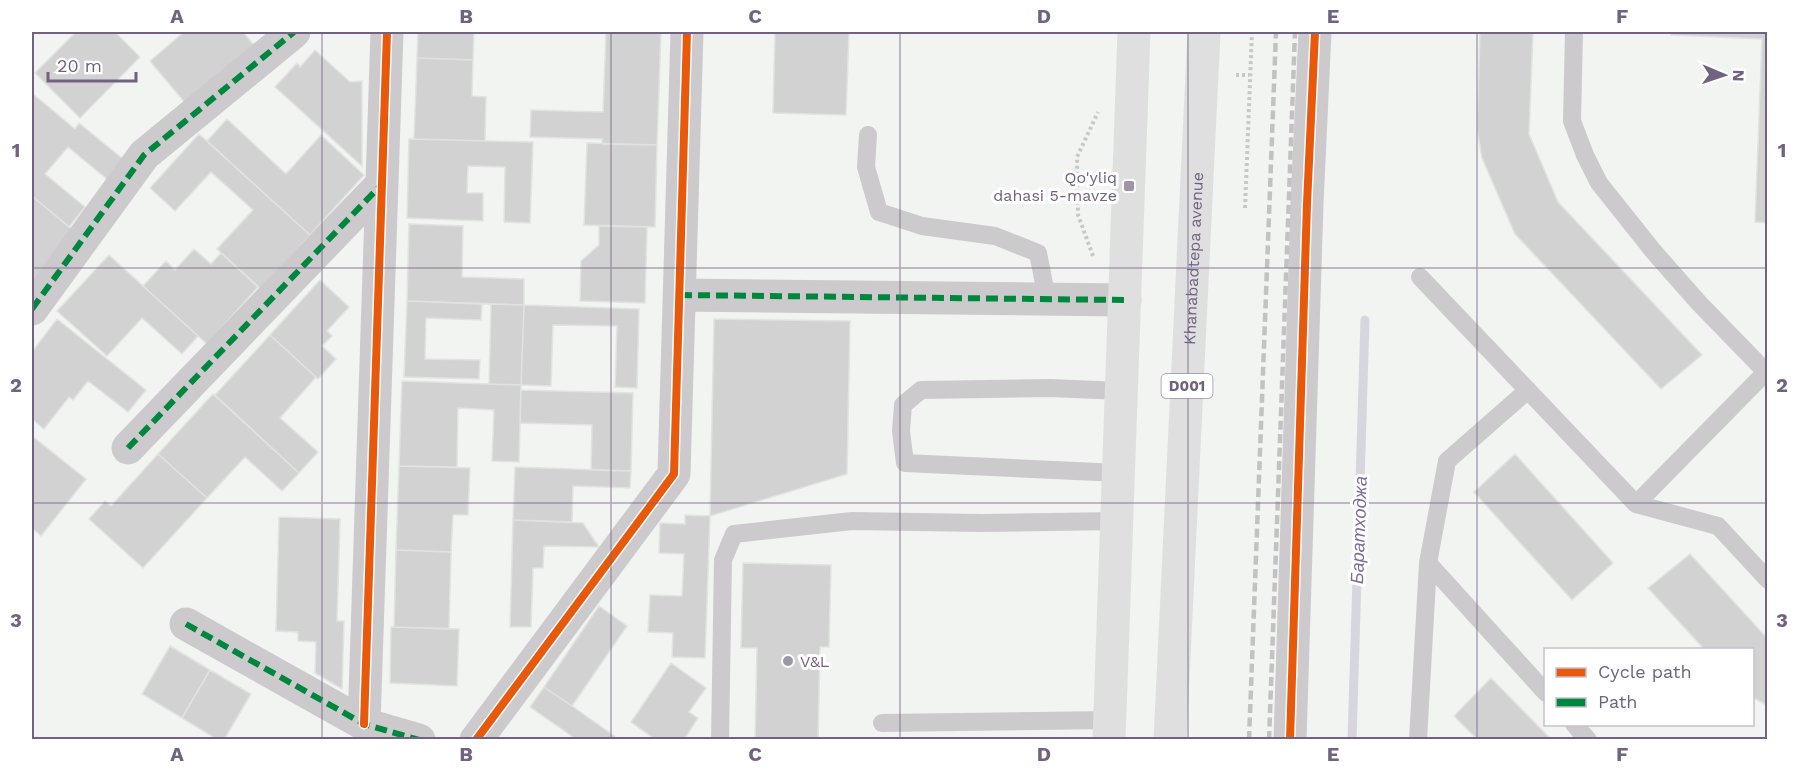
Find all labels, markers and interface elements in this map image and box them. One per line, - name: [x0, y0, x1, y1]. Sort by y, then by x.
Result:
- text: A: [170, 4, 184, 28]
- text: B: [459, 4, 473, 28]
- text: C: [748, 4, 762, 28]
- text: D: [1037, 4, 1051, 28]
- text: E: [1327, 4, 1339, 28]
- text: F: [1616, 4, 1628, 28]
- scale bar: [48, 45, 136, 83]
- north arrow: [1694, 45, 1754, 105]
- text: 20 m: [57, 55, 102, 76]
- text: N: [1729, 69, 1748, 82]
- text: 1: [12, 138, 20, 162]
- text: 1: [1778, 138, 1786, 162]
- place label: Qo'yliq dahasi 5-mavze: [993, 168, 1117, 205]
- street label: Khanabadtepa avenue: [1180, 172, 1207, 346]
- marker: Qo'yliq dahasi 5-mavze: [1122, 179, 1136, 193]
- text: 2: [10, 373, 22, 397]
- text: 2: [1776, 373, 1788, 397]
- road number: D001: [1162, 374, 1212, 398]
- water label: Баратходжа: [1346, 476, 1371, 584]
- text: 3: [10, 608, 22, 632]
- text: 3: [1776, 608, 1788, 632]
- legend: [1544, 648, 1754, 726]
- place label: V&L: [800, 652, 830, 671]
- marker: V&L: [781, 654, 795, 668]
- text: Cycle path: [1598, 661, 1692, 682]
- text: Path: [1598, 691, 1638, 712]
- text: A: [170, 742, 184, 766]
- text: B: [459, 742, 473, 766]
- text: C: [748, 742, 762, 766]
- text: D: [1037, 742, 1051, 766]
- text: E: [1327, 742, 1339, 766]
- text: F: [1616, 742, 1628, 766]

